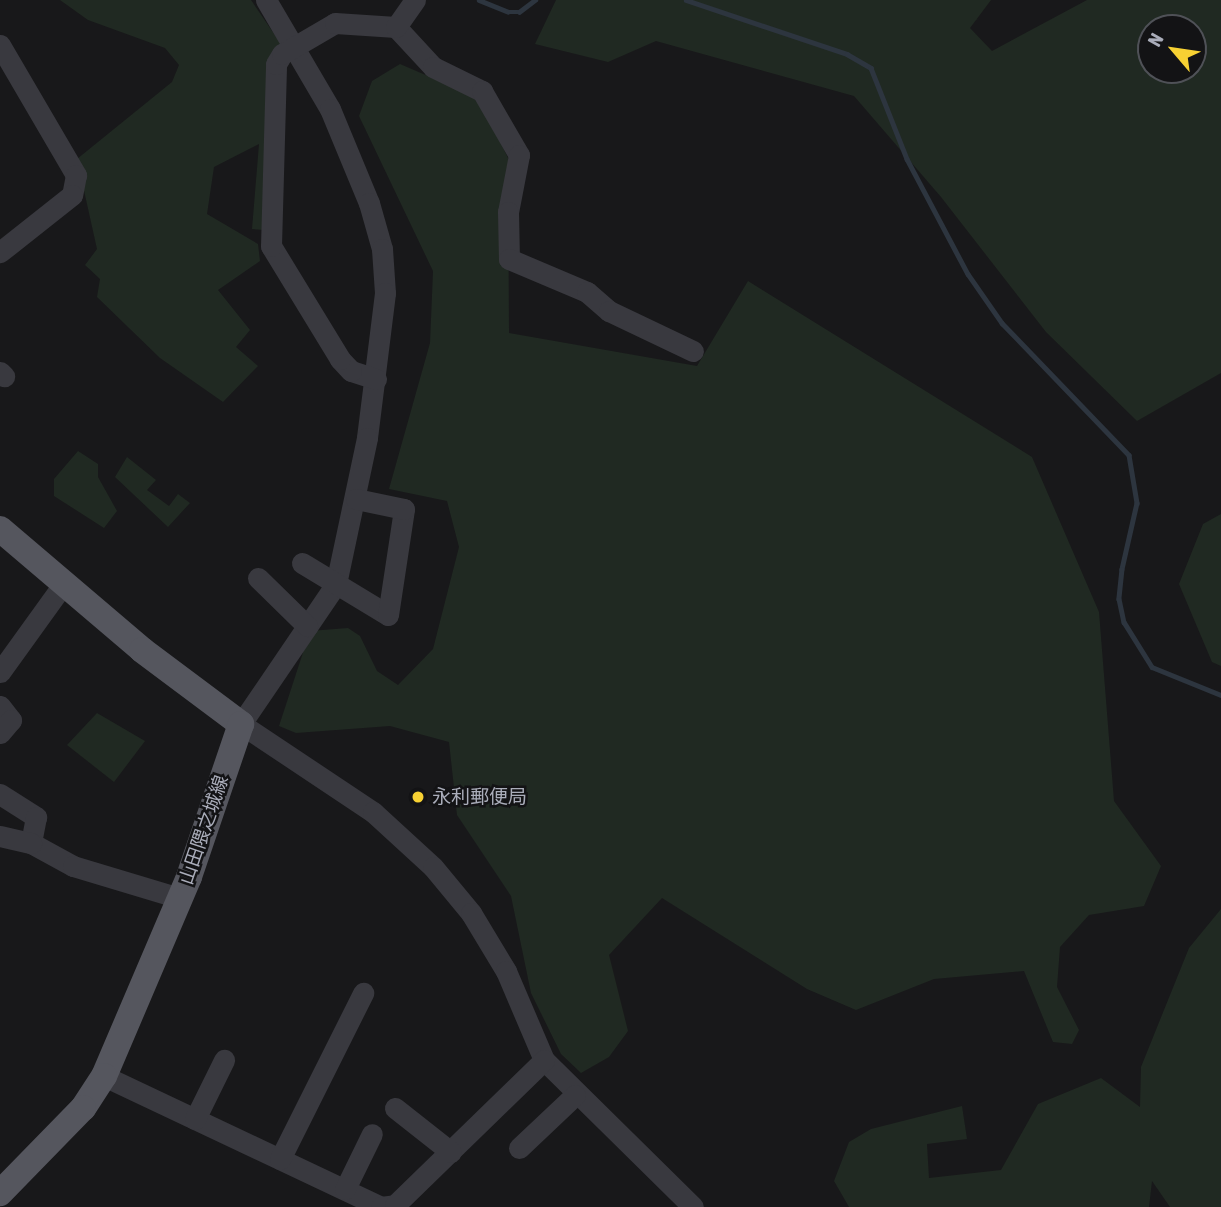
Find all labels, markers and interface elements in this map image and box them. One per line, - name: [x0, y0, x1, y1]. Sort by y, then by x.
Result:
- north arrow: [1137, 14, 1207, 84]
- text: N: [1143, 30, 1168, 50]
- street label: 山田隈之城線: [175, 772, 233, 888]
- place label: 永利郵便局: [432, 786, 527, 808]
- marker: 永利郵便局: [410, 789, 426, 805]

